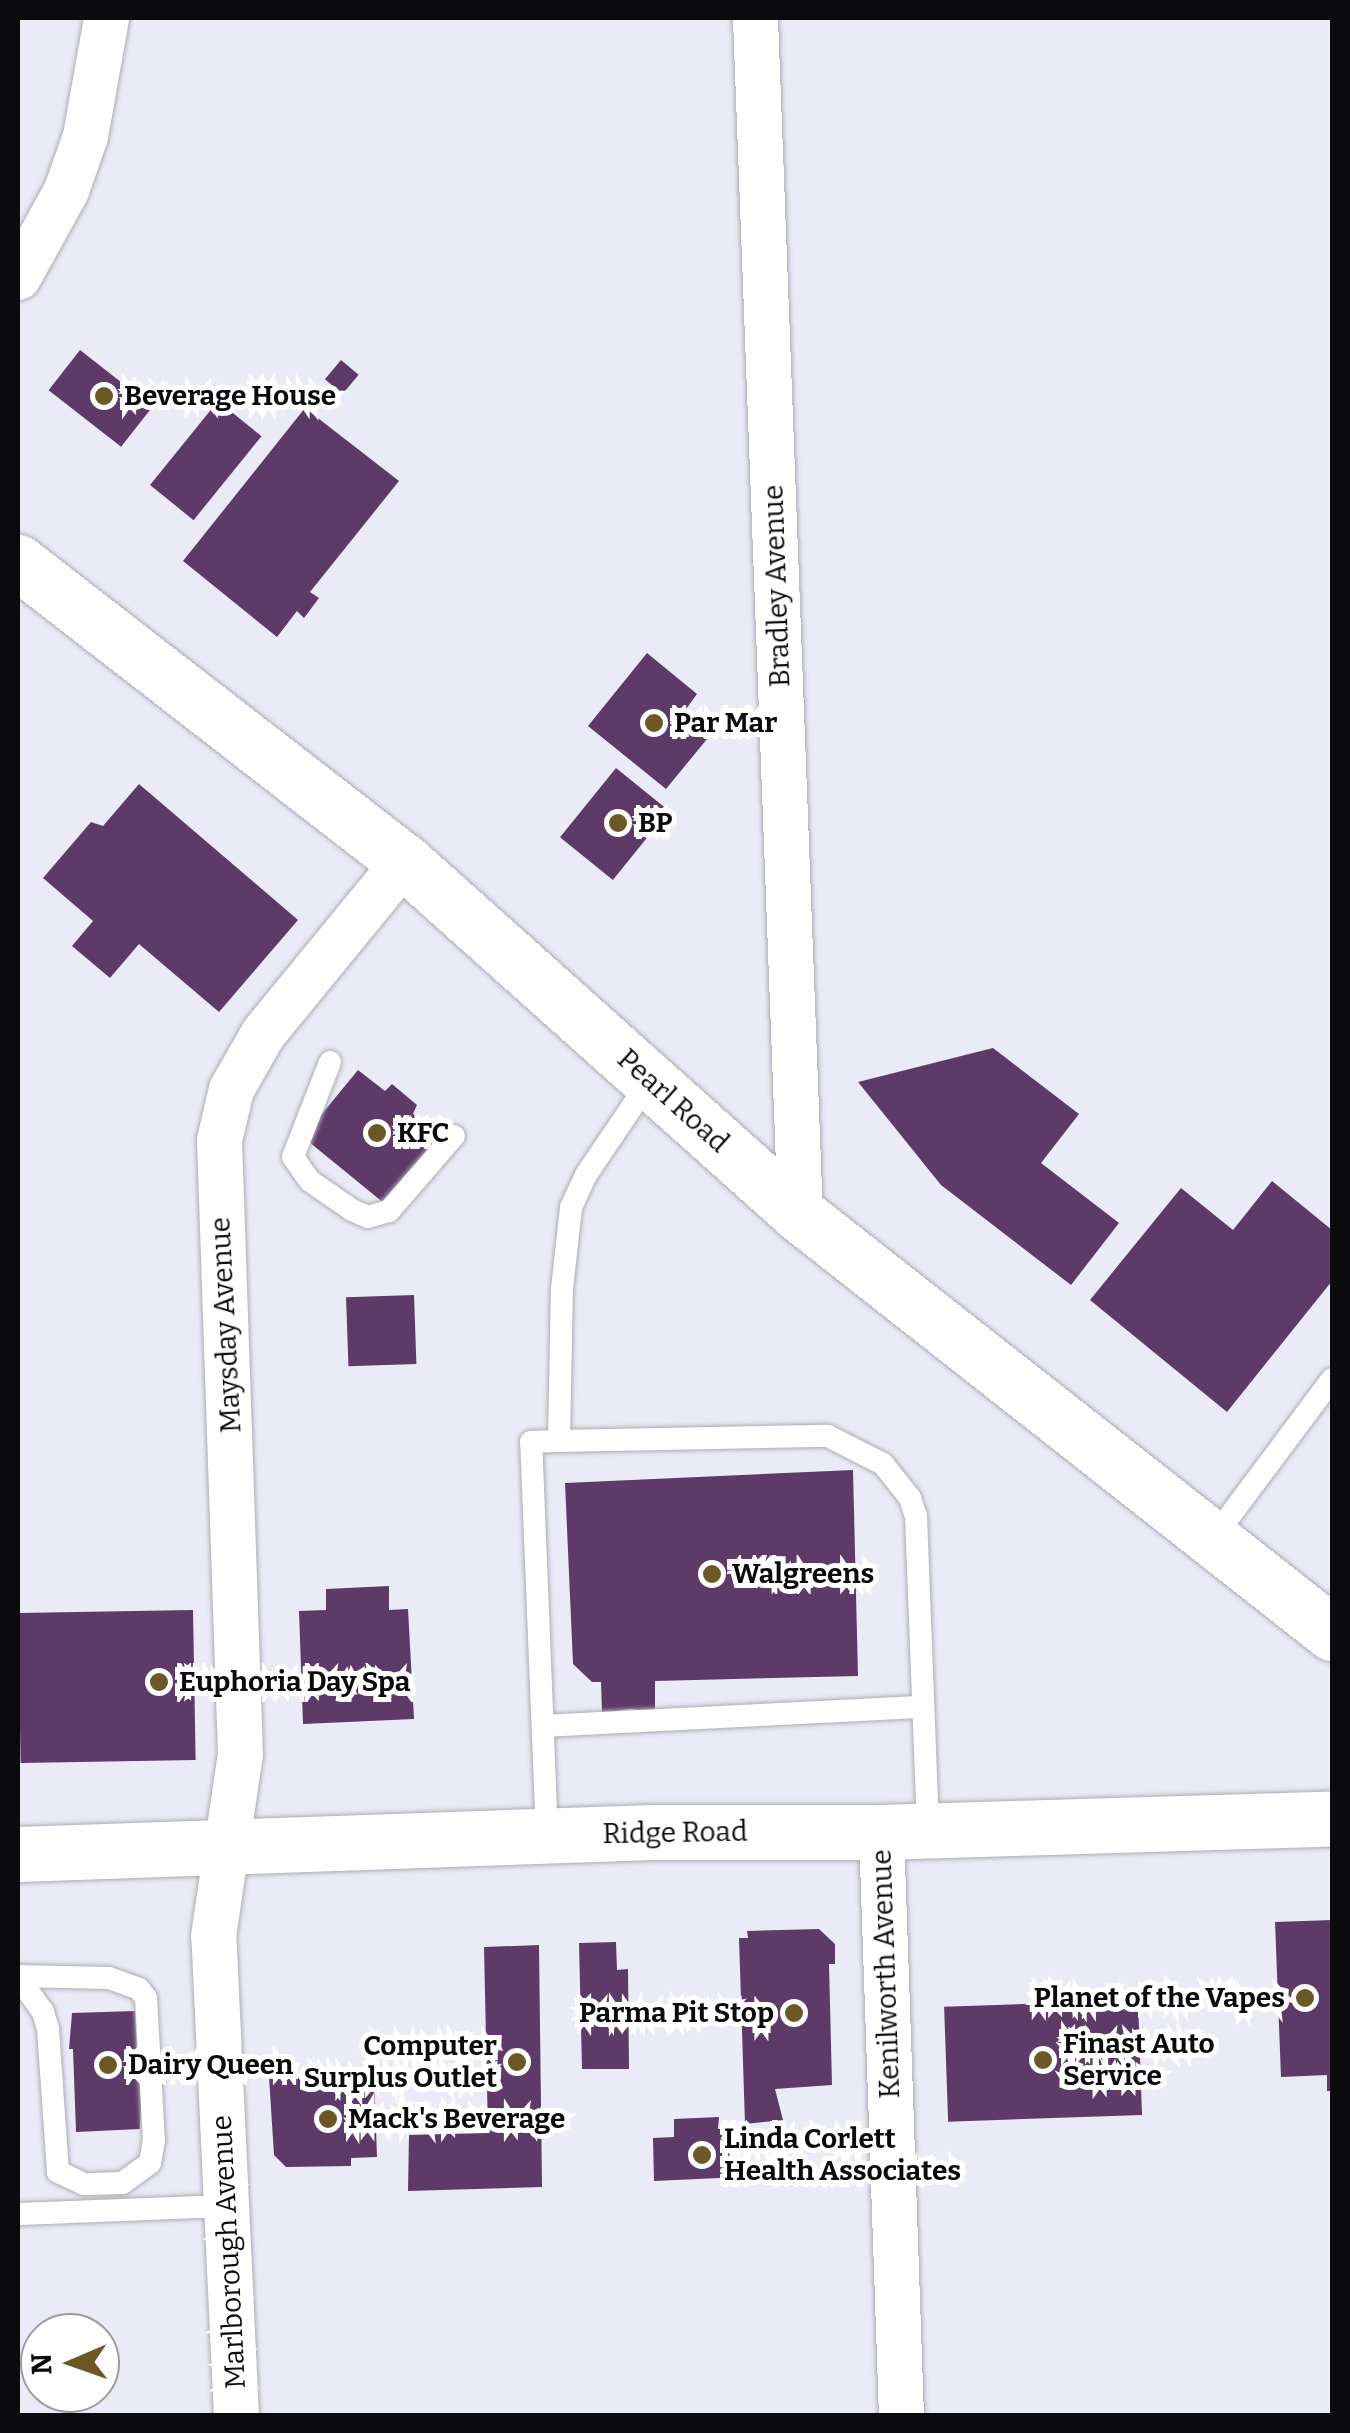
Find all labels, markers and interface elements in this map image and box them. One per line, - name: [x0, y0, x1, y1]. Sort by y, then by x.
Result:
- place label: Beverage House: [124, 379, 336, 413]
- marker: Beverage House: [93, 385, 115, 407]
- street label: Bradley Avenue: [757, 484, 797, 688]
- place label: Par Mar: [674, 706, 777, 740]
- marker: Par Mar: [643, 712, 665, 734]
- place label: BP: [638, 806, 673, 840]
- marker: BP: [607, 812, 629, 834]
- street label: Pearl Road: [610, 1042, 736, 1160]
- place label: KFC: [397, 1116, 449, 1150]
- marker: KFC: [366, 1122, 388, 1144]
- street label: Maysday Avenue: [204, 1216, 248, 1434]
- place label: Walgreens: [732, 1557, 874, 1591]
- marker: Walgreens: [701, 1563, 723, 1585]
- place label: Euphoria Day Spa: [179, 1665, 410, 1699]
- marker: Euphoria Day Spa: [148, 1671, 170, 1693]
- street label: Ridge Road: [602, 1815, 748, 1851]
- street label: Kenilworth Avenue: [865, 1849, 907, 2099]
- place label: Planet of the Vapes: [1034, 1981, 1285, 2015]
- marker: Planet of the Vapes: [1294, 1987, 1316, 2009]
- place label: Parma Pit Stop: [579, 1996, 774, 2030]
- marker: Parma Pit Stop: [783, 2002, 805, 2024]
- place label: Finast Auto Service: [1063, 2027, 1215, 2093]
- place label: Computer Surplus Outlet: [304, 2029, 497, 2095]
- place label: Dairy Queen: [128, 2048, 293, 2082]
- marker: Finast Auto Service: [1032, 2049, 1054, 2071]
- marker: Computer Surplus Outlet: [506, 2051, 528, 2073]
- marker: Dairy Queen: [97, 2054, 119, 2076]
- place label: Mack's Beverage: [348, 2102, 565, 2136]
- marker: Mack's Beverage: [317, 2108, 339, 2130]
- street label: Marlborough Avenue: [205, 2114, 253, 2390]
- place label: Linda Corlett Health Associates: [724, 2122, 961, 2188]
- marker: Linda Corlett Health Associates: [689, 2142, 715, 2168]
- north arrow: [20, 2313, 120, 2413]
- text: N: [25, 2353, 58, 2375]

